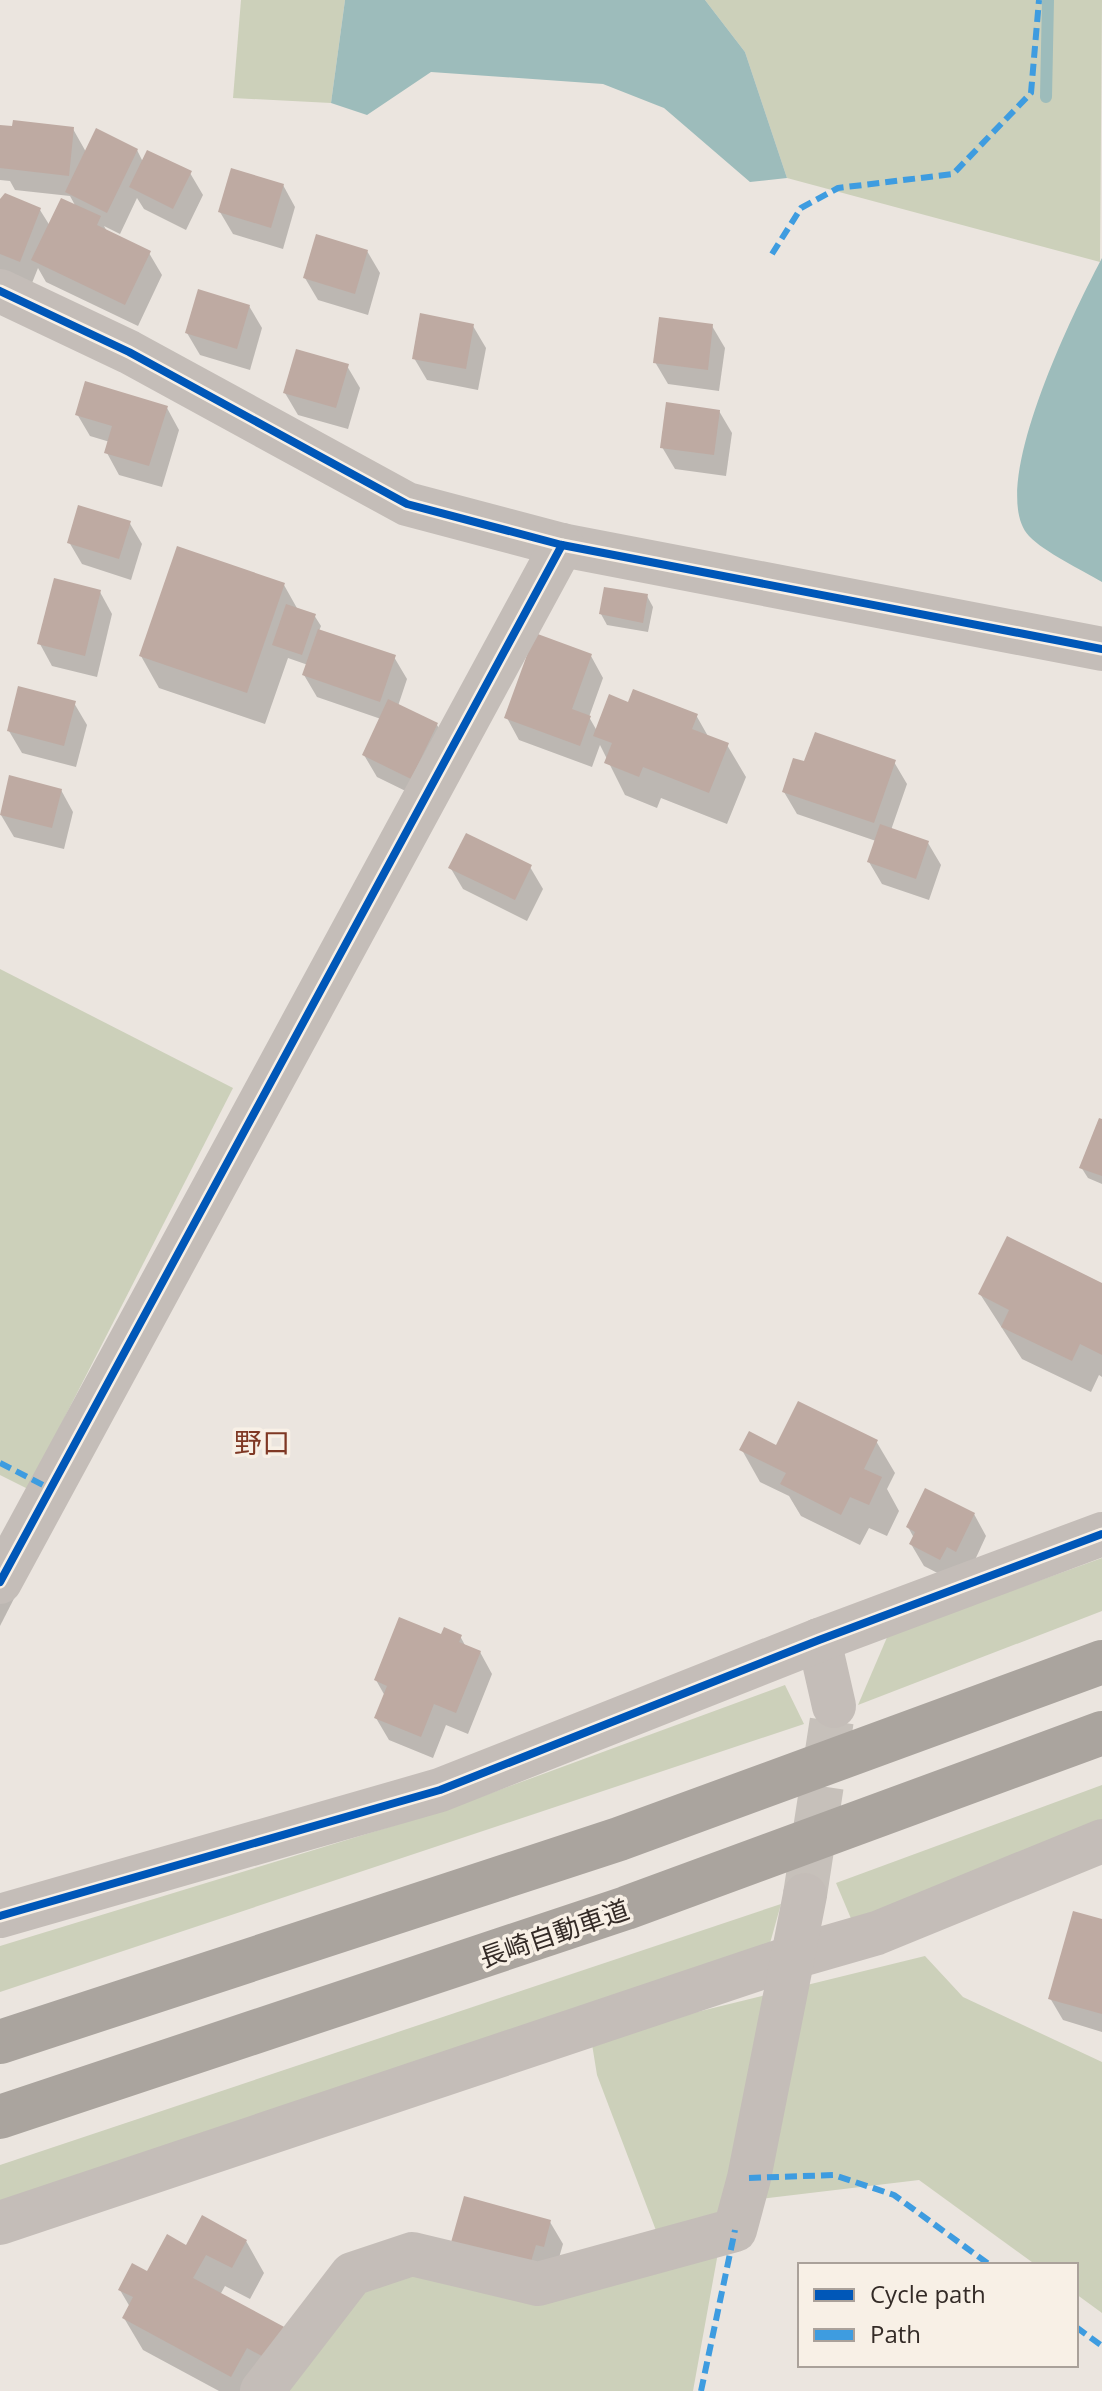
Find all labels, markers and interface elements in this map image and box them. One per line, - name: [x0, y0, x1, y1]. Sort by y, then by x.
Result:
- district label: 野口: [234, 1423, 290, 1461]
- street label: 長崎自動車道: [474, 1891, 634, 1975]
- legend: [798, 2263, 1078, 2367]
- text: Cycle path: [870, 2277, 986, 2310]
- text: Path: [870, 2317, 921, 2350]

